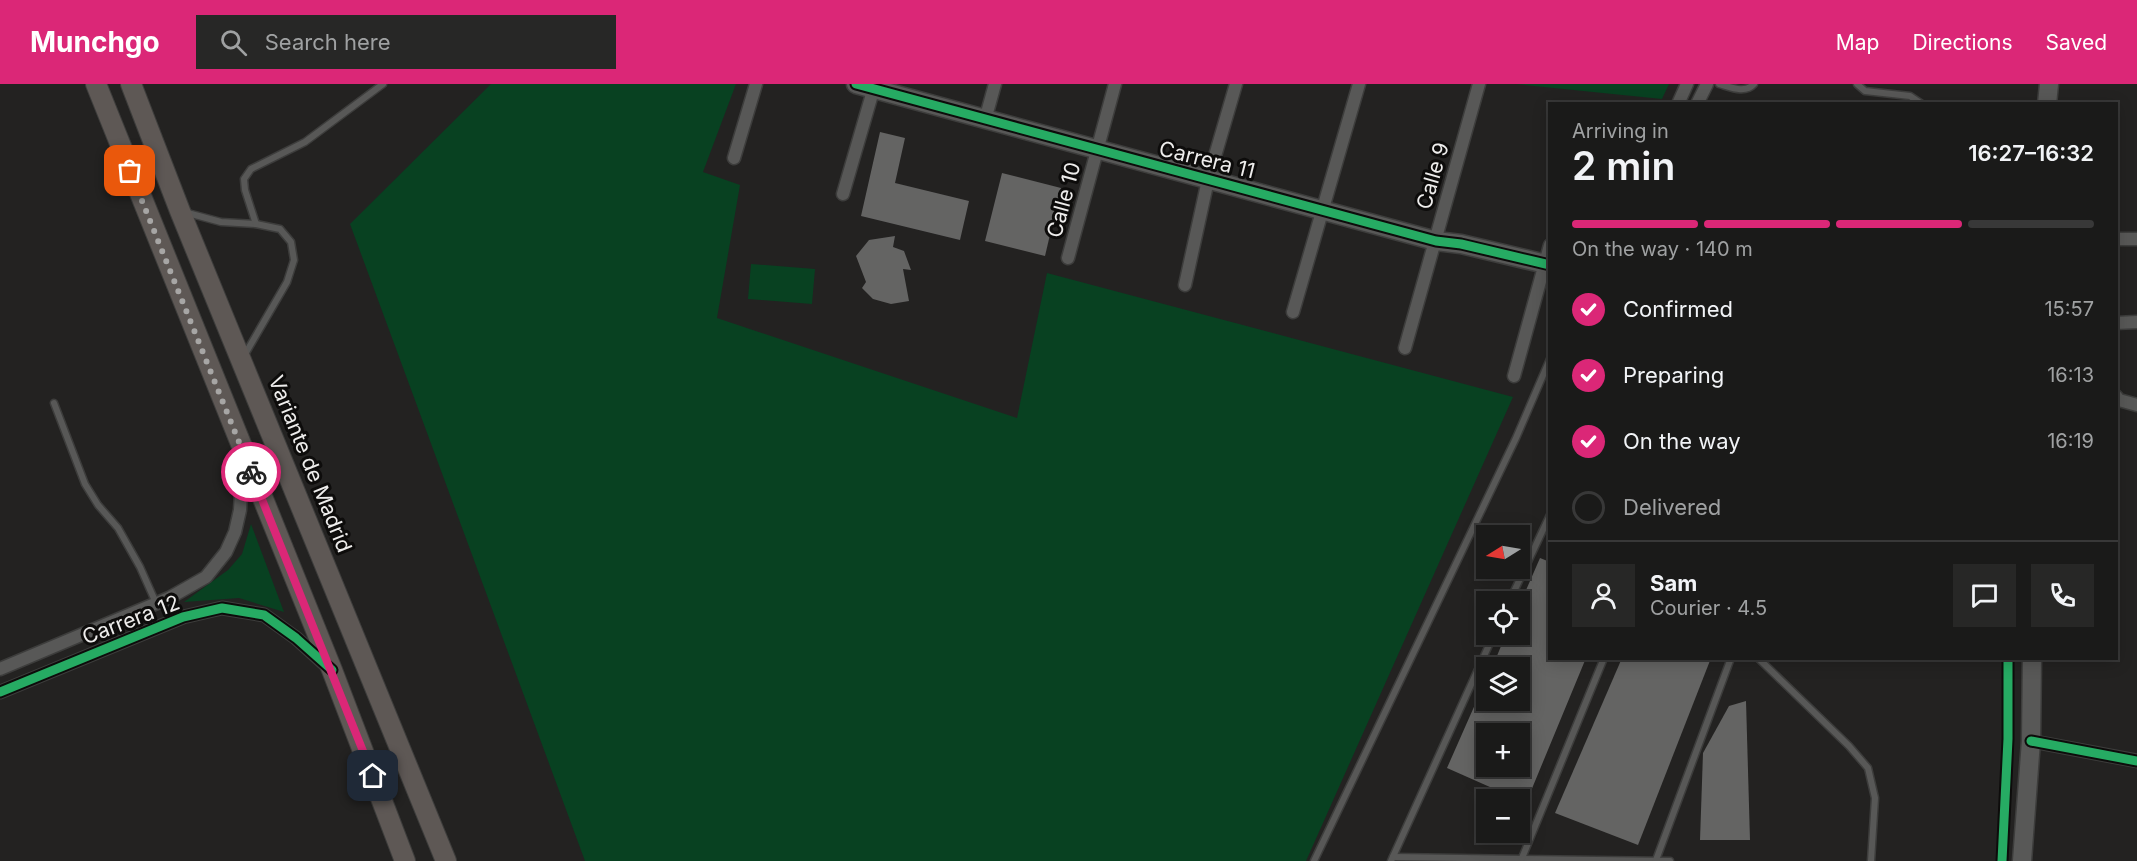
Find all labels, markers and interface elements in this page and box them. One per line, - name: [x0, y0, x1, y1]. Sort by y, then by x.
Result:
- search box: [196, 15, 616, 69]
- text: Munchgo: [30, 25, 160, 59]
- icon: search: [217, 26, 250, 59]
- text: Search here: [265, 29, 391, 55]
- text: Map: [1836, 30, 1879, 55]
- text: Directions: [1912, 30, 2013, 55]
- text: Saved: [2046, 30, 2107, 55]
- text: Arriving in: [1572, 119, 1669, 143]
- street label: Carrera 11: [1157, 136, 1258, 183]
- street label: Calle 9: [1411, 140, 1454, 212]
- text: 16:27–16:32: [1968, 140, 2094, 166]
- text: 2 min: [1572, 142, 1675, 189]
- pin: [104, 145, 155, 196]
- icon: bag: [113, 154, 146, 187]
- street label: Calle 10: [1041, 159, 1086, 240]
- text: On the way · 140 m: [1572, 237, 1753, 261]
- icon: check: [1572, 293, 1605, 326]
- text: Confirmed: [1623, 296, 1733, 322]
- text: 15:57: [2044, 297, 2094, 321]
- icon: check: [1572, 359, 1605, 392]
- text: Preparing: [1623, 362, 1724, 388]
- text: 16:13: [2047, 363, 2094, 387]
- street label: Variante de Madrid: [264, 372, 357, 556]
- icon: check: [1572, 425, 1605, 458]
- text: On the way: [1623, 428, 1741, 454]
- text: 16:19: [2047, 429, 2094, 453]
- courier: [221, 442, 281, 502]
- icon: bike: [235, 456, 268, 489]
- text: Delivered: [1623, 494, 1721, 520]
- north arrow: [1476, 525, 1530, 579]
- map controls: [1476, 525, 1530, 843]
- button: person: [1572, 564, 1635, 627]
- button: chat: [1953, 564, 2016, 627]
- button: phone: [2031, 564, 2094, 627]
- text: Sam: [1650, 570, 1697, 596]
- street label: Carrera 12: [79, 590, 183, 650]
- button: locate: [1476, 591, 1530, 645]
- text: Courier · 4.5: [1650, 596, 1767, 620]
- button: layers: [1476, 657, 1530, 711]
- button: +: [1476, 723, 1530, 777]
- pin: [347, 750, 398, 801]
- icon: home: [356, 759, 389, 792]
- button: −: [1476, 789, 1530, 843]

